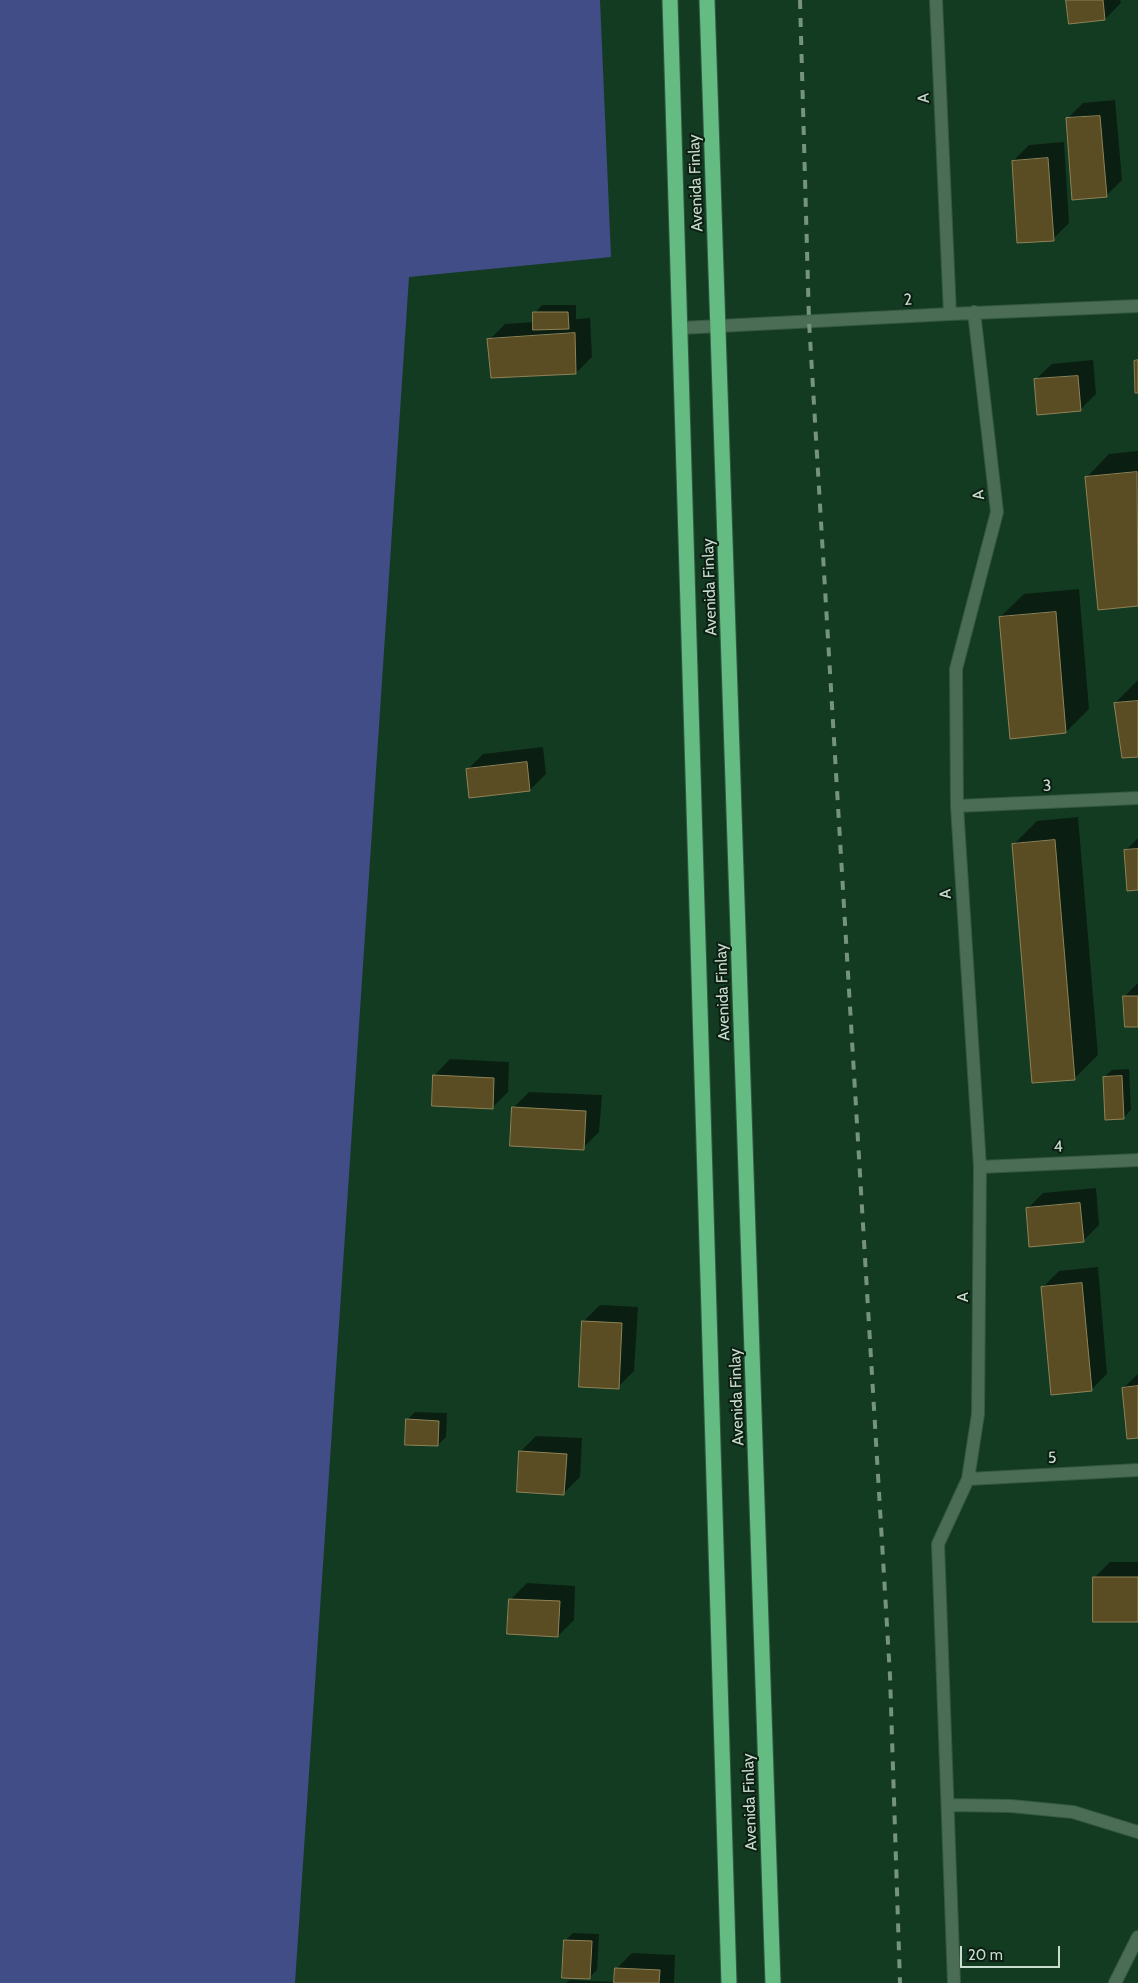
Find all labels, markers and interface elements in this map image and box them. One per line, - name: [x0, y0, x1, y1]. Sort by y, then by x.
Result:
- street label: A: [914, 93, 934, 103]
- street label: Avenida Finlay: [685, 134, 707, 232]
- street label: 2: [903, 290, 913, 310]
- street label: A: [969, 489, 989, 501]
- street label: Avenida Finlay: [699, 538, 721, 636]
- street label: 3: [1042, 776, 1052, 796]
- street label: A: [936, 888, 956, 900]
- street label: Avenida Finlay: [712, 943, 734, 1041]
- street label: 4: [1053, 1137, 1063, 1157]
- street label: A: [953, 1292, 973, 1302]
- street label: Avenida Finlay: [726, 1348, 748, 1446]
- street label: 5: [1047, 1448, 1057, 1468]
- street label: Avenida Finlay: [739, 1753, 761, 1851]
- scale bar: [963, 1936, 1063, 1968]
- text: 20 m: [968, 1946, 1003, 1964]

